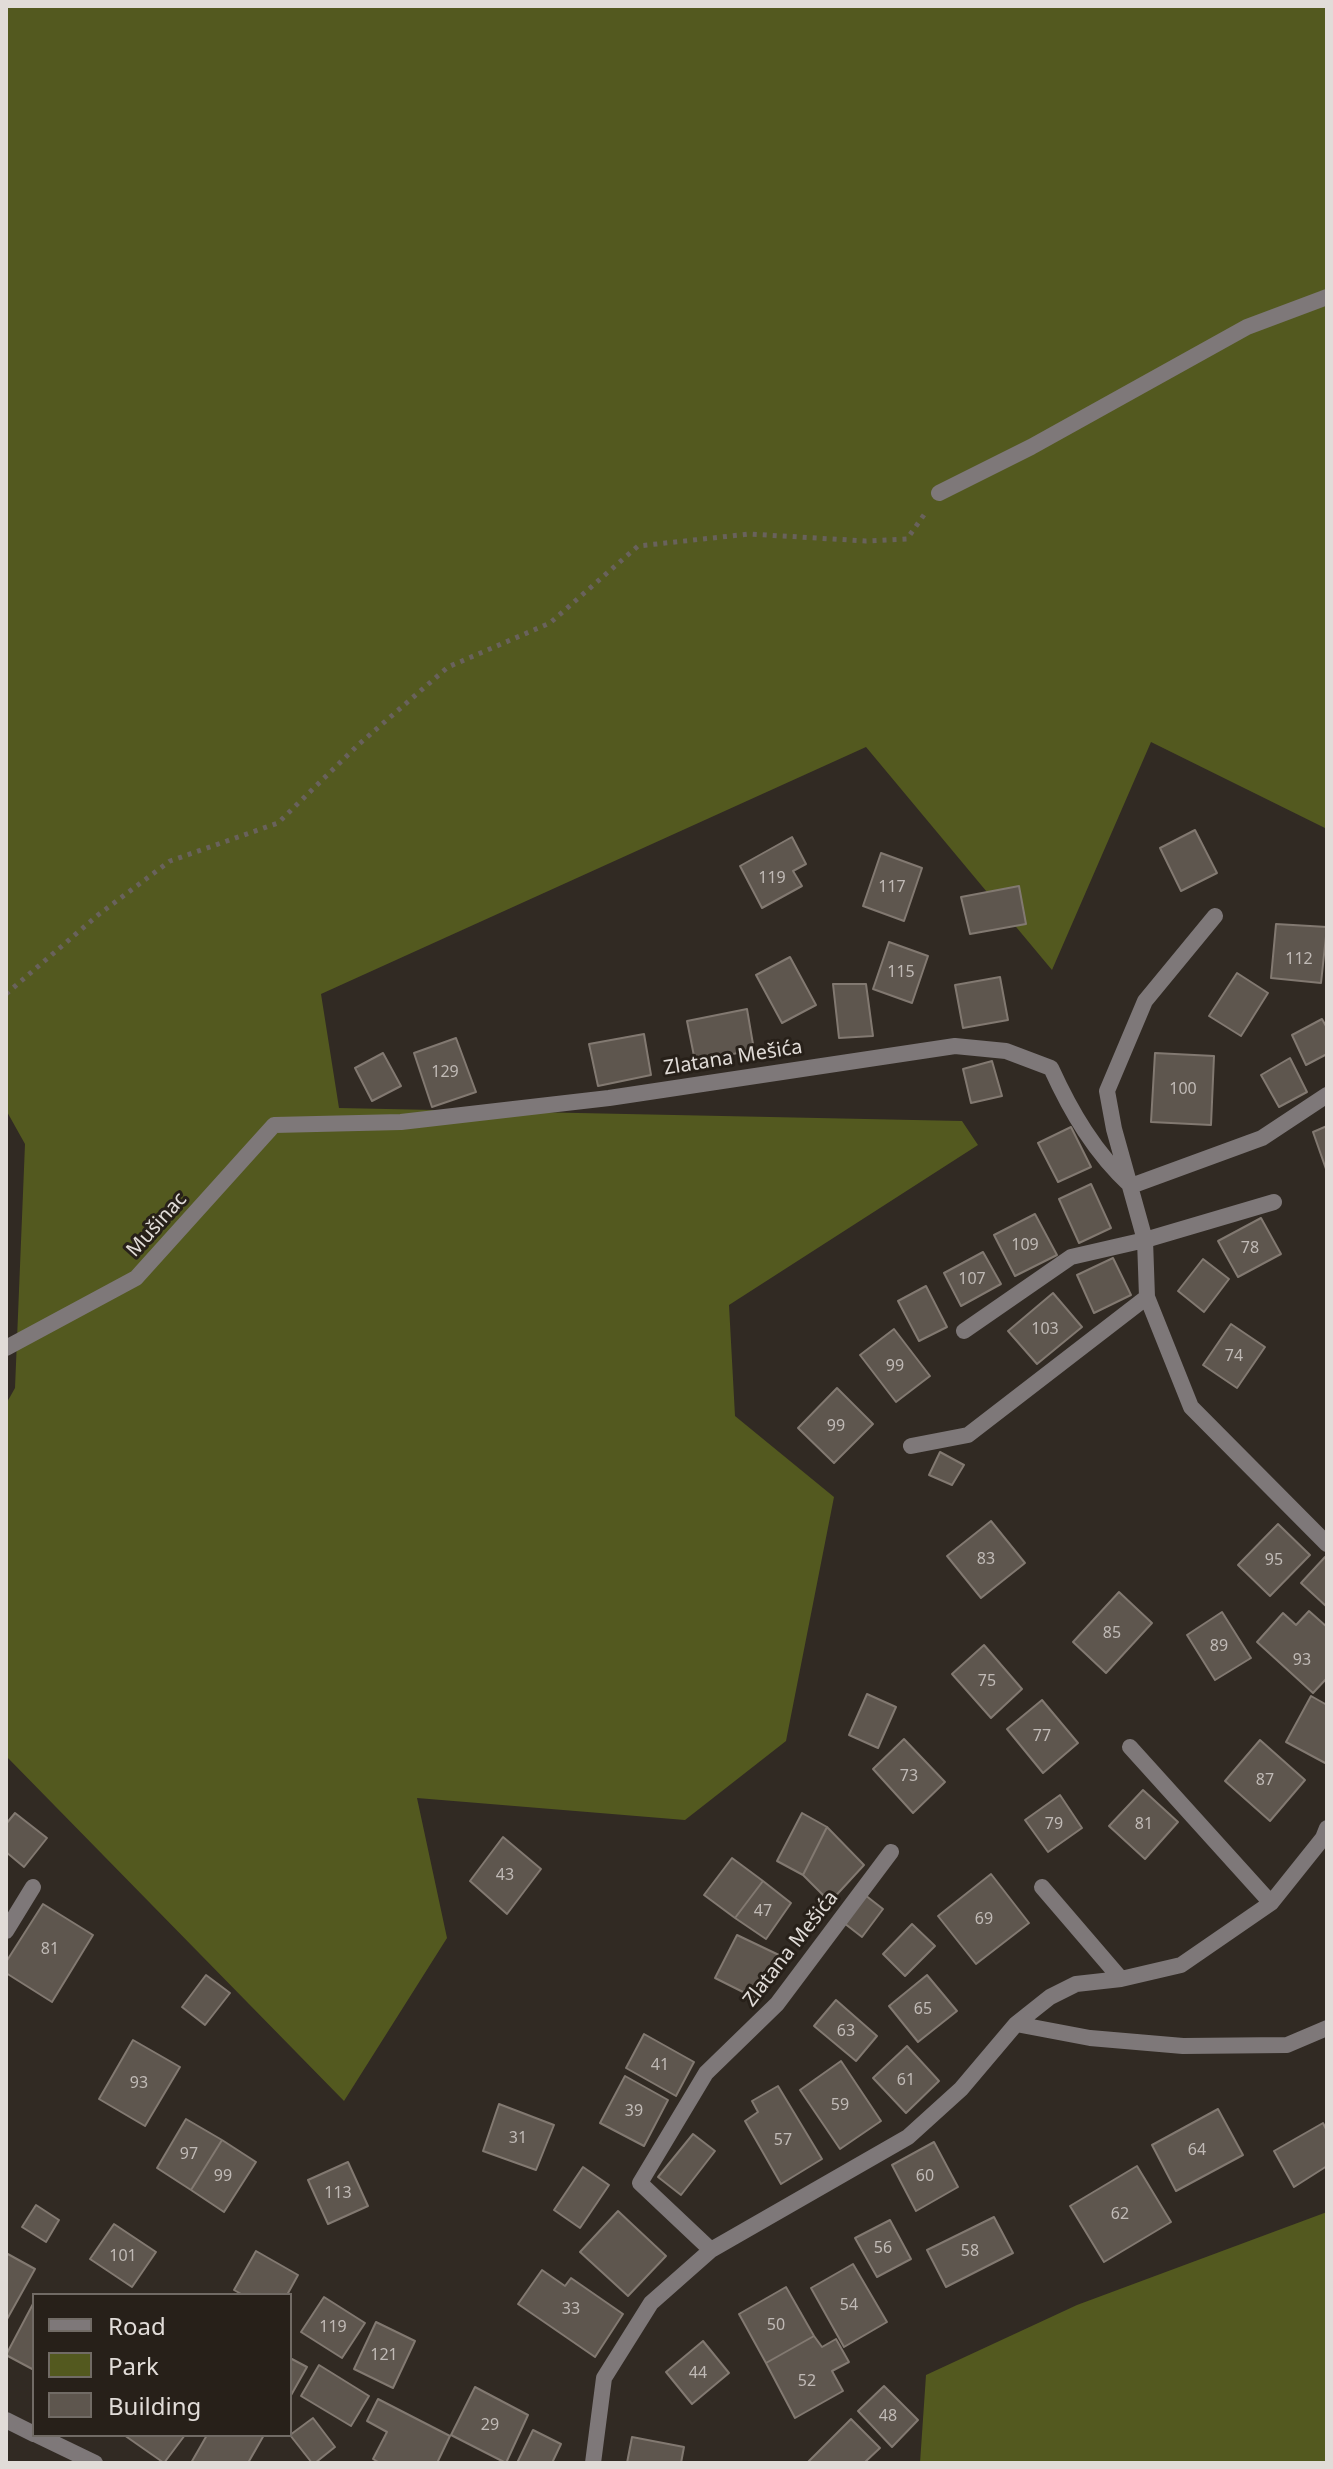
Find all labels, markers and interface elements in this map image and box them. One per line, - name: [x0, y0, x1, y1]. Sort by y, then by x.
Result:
- house number: 119: [758, 868, 786, 888]
- house number: 117: [878, 877, 906, 897]
- house number: 112: [1285, 949, 1313, 969]
- house number: 115: [887, 962, 915, 982]
- street label: Zlatana Mešića: [662, 1035, 804, 1081]
- house number: 129: [431, 1062, 459, 1082]
- house number: 100: [1169, 1079, 1197, 1099]
- street label: Mušinac: [122, 1188, 192, 1262]
- house number: 109: [1011, 1235, 1039, 1255]
- house number: 78: [1241, 1238, 1259, 1258]
- house number: 107: [958, 1269, 986, 1289]
- house number: 103: [1031, 1319, 1059, 1339]
- house number: 74: [1225, 1346, 1243, 1366]
- house number: 99: [886, 1356, 904, 1376]
- house number: 99: [827, 1416, 845, 1436]
- house number: 83: [977, 1549, 995, 1569]
- house number: 95: [1265, 1550, 1283, 1570]
- house number: 85: [1103, 1623, 1121, 1643]
- house number: 89: [1210, 1636, 1228, 1656]
- house number: 93: [1293, 1650, 1311, 1670]
- house number: 75: [978, 1671, 996, 1691]
- house number: 77: [1033, 1726, 1051, 1746]
- house number: 73: [900, 1766, 918, 1786]
- house number: 87: [1256, 1770, 1274, 1790]
- house number: 79: [1045, 1814, 1063, 1834]
- house number: 81: [1135, 1814, 1153, 1834]
- house number: 43: [496, 1865, 514, 1885]
- street label: Zlatana Mešića: [738, 1886, 844, 2012]
- house number: 47: [754, 1901, 772, 1921]
- house number: 69: [975, 1909, 993, 1929]
- house number: 81: [41, 1939, 59, 1959]
- house number: 65: [914, 1999, 932, 2019]
- house number: 63: [837, 2021, 855, 2041]
- house number: 41: [651, 2055, 669, 2075]
- house number: 61: [897, 2070, 915, 2090]
- house number: 93: [130, 2073, 148, 2093]
- house number: 59: [831, 2095, 849, 2115]
- house number: 39: [625, 2101, 643, 2121]
- house number: 31: [509, 2128, 527, 2148]
- house number: 57: [774, 2130, 792, 2150]
- house number: 64: [1188, 2140, 1206, 2160]
- house number: 97: [180, 2144, 198, 2164]
- house number: 99: [214, 2166, 232, 2186]
- house number: 60: [916, 2166, 934, 2186]
- house number: 113: [324, 2183, 352, 2203]
- house number: 62: [1111, 2204, 1129, 2224]
- house number: 56: [874, 2238, 892, 2258]
- house number: 58: [961, 2241, 979, 2261]
- house number: 101: [109, 2246, 137, 2266]
- legend: [32, 2293, 292, 2437]
- house number: 54: [840, 2295, 858, 2315]
- house number: 33: [562, 2299, 580, 2319]
- text: Road: [108, 2309, 166, 2342]
- house number: 50: [767, 2315, 785, 2335]
- house number: 119: [319, 2317, 347, 2337]
- house number: 121: [370, 2345, 398, 2365]
- text: Park: [108, 2349, 159, 2382]
- house number: 44: [689, 2363, 707, 2383]
- house number: 52: [798, 2371, 816, 2391]
- text: Building: [108, 2389, 201, 2422]
- house number: 48: [879, 2406, 897, 2426]
- house number: 29: [481, 2415, 499, 2435]

